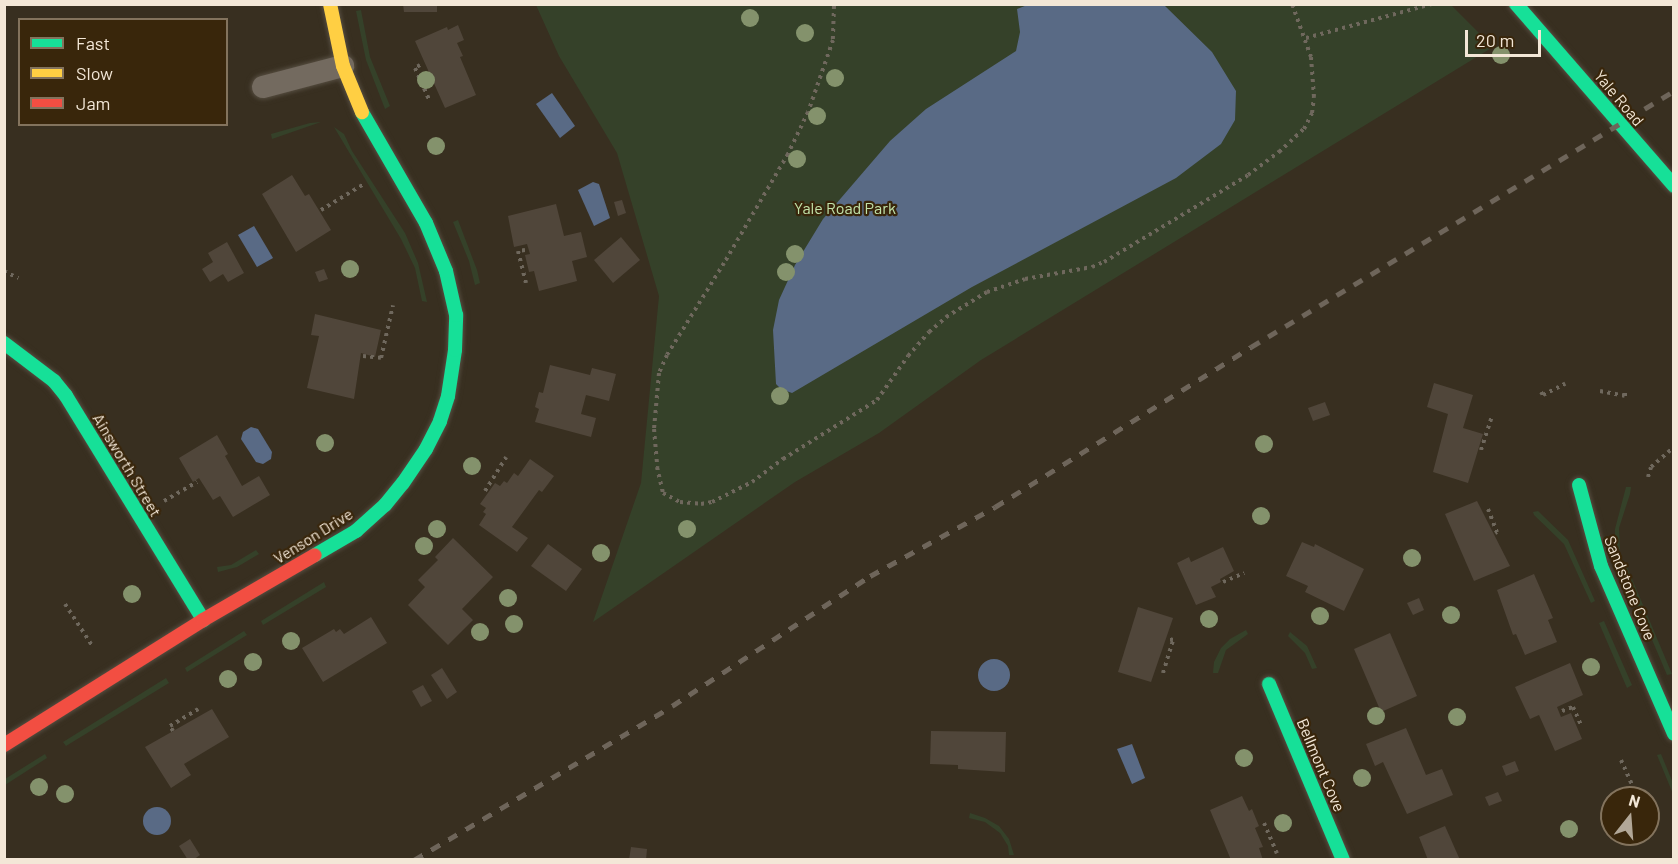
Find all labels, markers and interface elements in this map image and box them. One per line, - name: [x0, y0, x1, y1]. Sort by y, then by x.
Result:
- legend: [18, 18, 228, 126]
- scale bar: [1468, 18, 1544, 56]
- text: 20 m: [1476, 29, 1514, 51]
- text: Fast: [76, 32, 110, 54]
- text: Slow: [76, 62, 113, 84]
- street label: Yale Road: [1590, 66, 1648, 130]
- text: Jam: [76, 92, 110, 114]
- park label: Yale Road Park: [794, 198, 896, 218]
- street label: Ainsworth Street: [89, 410, 165, 520]
- street label: Venson Drive: [270, 504, 356, 568]
- street label: Sandstone Cove: [1600, 533, 1660, 643]
- street label: Bellmont Cove: [1293, 716, 1349, 814]
- north arrow: [1600, 786, 1660, 846]
- text: N: [1627, 790, 1643, 811]

